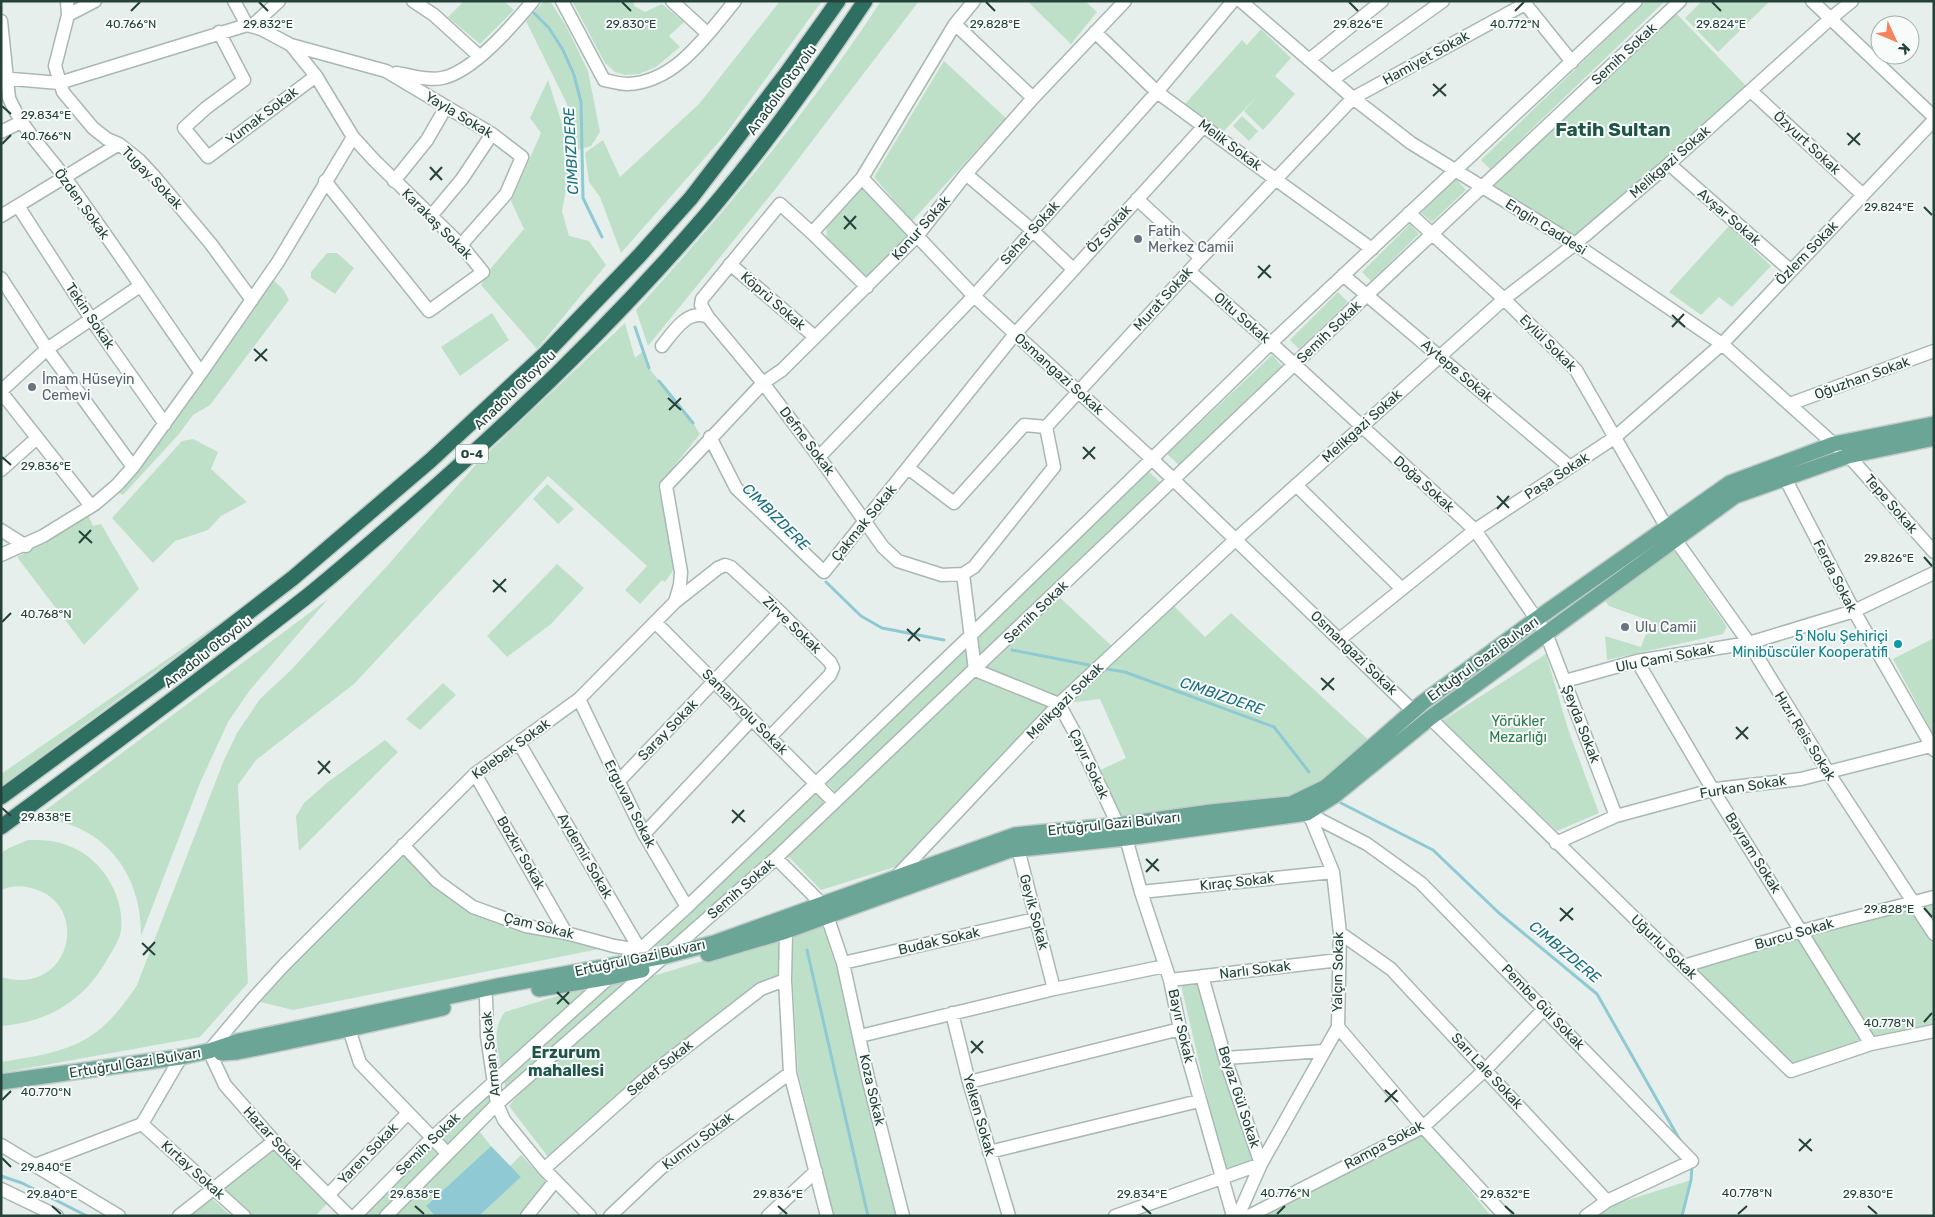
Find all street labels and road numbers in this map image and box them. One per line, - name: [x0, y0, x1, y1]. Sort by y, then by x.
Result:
- street label: Semih Sokak: [1588, 19, 1661, 89]
- street label: Hamiyet Sokak: [1380, 27, 1473, 89]
- street label: Anadolu Otoyolu: [744, 42, 820, 138]
- street label: Yumak Sokak: [223, 83, 302, 149]
- street label: Yayla Sokak: [422, 88, 497, 142]
- street label: Özyurt Sokak: [1770, 108, 1845, 179]
- street label: Melik Sokak: [1195, 116, 1266, 175]
- street label: Melikgazi Sokak: [1626, 122, 1714, 202]
- street label: Tugay Sokak: [118, 143, 187, 214]
- street label: Özden Sokak: [51, 165, 114, 243]
- street label: Karakaş Sokak: [398, 185, 476, 263]
- street label: Avşar Sokak: [1694, 185, 1765, 250]
- street label: Konur Sokak: [888, 192, 954, 264]
- street label: Engin Caddesi: [1502, 195, 1590, 259]
- street label: Seher Sokak: [997, 197, 1064, 268]
- street label: Öz Sokak: [1083, 201, 1136, 257]
- street label: Özlem Sokak: [1772, 217, 1842, 289]
- street label: Murat Sokak: [1130, 263, 1197, 334]
- street label: Köprü Sokak: [737, 268, 809, 334]
- street label: Tekin Sokak: [62, 280, 119, 353]
- street label: Oltu Sokak: [1210, 289, 1274, 348]
- street label: Semih Sokak: [1293, 296, 1365, 367]
- street label: Eylül Sokak: [1516, 311, 1581, 376]
- street label: Osmangazi Sokak: [1011, 330, 1108, 419]
- street label: Aytepe Sokak: [1418, 336, 1497, 406]
- street label: Anadolu Otoyolu: [471, 347, 559, 433]
- street label: Oğuzhan Sokak: [1812, 353, 1913, 403]
- street label: Melikgazi Sokak: [1319, 385, 1406, 466]
- street label: Defne Sokak: [776, 403, 839, 479]
- road number: O-4: [456, 444, 488, 464]
- street label: Paşa Sokak: [1521, 448, 1593, 503]
- street label: Doğa Sokak: [1390, 452, 1458, 516]
- street label: Tepe Sokak: [1861, 471, 1922, 538]
- street label: Çakmak Sokak: [828, 481, 901, 565]
- street label: Ferda Sokak: [1809, 537, 1861, 616]
- street label: Semih Sokak: [1000, 576, 1072, 647]
- street label: Zirve Sokak: [759, 593, 825, 658]
- street label: Osmangazi Sokak: [1307, 607, 1401, 699]
- street label: Anadolu Otoyolu: [160, 612, 256, 692]
- street label: Ertuğrul Gazi Bulvarı: [1424, 613, 1542, 705]
- street label: Ulu Cami Sokak: [1614, 640, 1717, 676]
- street label: Melikgazi Sokak: [1023, 659, 1107, 743]
- street label: Samanyolu Sokak: [699, 666, 792, 759]
- street label: Şeyda Sokak: [1558, 683, 1604, 766]
- street label: Hızır Reis Sokak: [1771, 688, 1840, 784]
- street label: Saray Sokak: [635, 695, 702, 764]
- street label: Kelebek Sokak: [469, 714, 554, 783]
- street label: Çayır Sokak: [1065, 726, 1113, 802]
- street label: Erguvan Sokak: [601, 757, 660, 851]
- street label: Furkan Sokak: [1699, 772, 1788, 802]
- street label: Ertuğrul Gazi Bulvarı: [1047, 809, 1181, 839]
- street label: Bayram Sokak: [1721, 809, 1785, 897]
- street label: Aydemir Sokak: [554, 810, 617, 902]
- street label: Bozkır Sokak: [493, 813, 549, 894]
- street label: Semih Sokak: [704, 855, 779, 923]
- street label: Kıraç Sokak: [1199, 870, 1276, 894]
- street label: Geyik Sokak: [1016, 872, 1052, 952]
- street label: Çam Sokak: [502, 909, 577, 943]
- street label: Uğurlu Sokak: [1627, 911, 1701, 984]
- street label: Burcu Sokak: [1753, 914, 1836, 953]
- street label: Budak Sokak: [897, 923, 982, 959]
- street label: Yalçın Sokak: [1329, 931, 1347, 1012]
- street label: Ertuğrul Gazi Bulvarı: [573, 936, 707, 980]
- street label: Narlı Sokak: [1218, 957, 1292, 983]
- street label: Pembe Gül Sokak: [1498, 961, 1589, 1054]
- street label: Bayır Sokak: [1164, 987, 1198, 1065]
- street label: Arman Sokak: [478, 1010, 504, 1097]
- street label: Sarı Lale Sokak: [1447, 1029, 1527, 1113]
- street label: Sedef Sokak: [624, 1036, 697, 1100]
- street label: Ertuğrul Gazi Bulvarı: [68, 1044, 202, 1082]
- street label: Beyaz Gül Sokak: [1215, 1044, 1264, 1151]
- street label: Koza Sokak: [856, 1053, 889, 1128]
- street label: Yelken Sokak: [959, 1072, 999, 1159]
- street label: Hazar Sokak: [240, 1103, 307, 1174]
- street label: Semih Sokak: [392, 1108, 464, 1179]
- street label: Kumru Sokak: [659, 1108, 738, 1173]
- street label: Rampa Sokak: [1341, 1117, 1427, 1173]
- street label: Yaren Sokak: [334, 1119, 402, 1188]
- street label: Kırtay Sokak: [158, 1137, 229, 1204]

